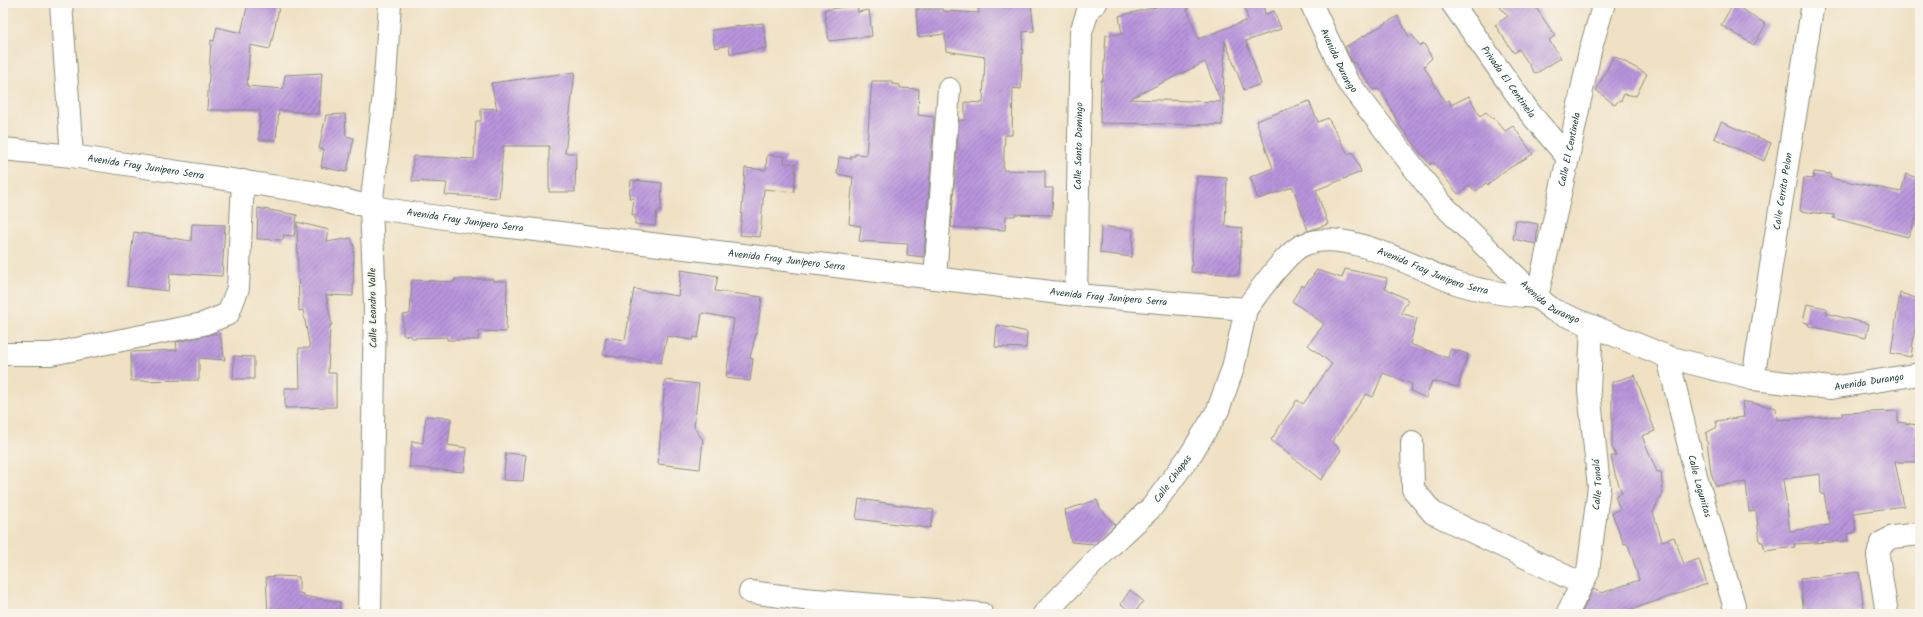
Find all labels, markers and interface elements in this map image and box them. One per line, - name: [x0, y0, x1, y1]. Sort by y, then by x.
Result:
- street label: Avenida Durango: [1316, 26, 1362, 97]
- street label: Privada El Centinela: [1477, 43, 1539, 122]
- street label: Calle Santo Domingo: [1070, 101, 1088, 190]
- street label: Calle El Centinela: [1554, 111, 1585, 188]
- street label: Avenida Fray Junipero Serra: [86, 150, 206, 184]
- street label: Calle Cerrito Pelon: [1769, 151, 1797, 231]
- street label: Avenida Fray Junipero Serra: [406, 204, 525, 237]
- street label: Avenida Fray Junipero Serra: [1375, 243, 1490, 299]
- street label: Avenida Fray Junipero Serra: [727, 245, 846, 275]
- street label: Calle Leandro Valle: [364, 267, 382, 348]
- street label: Avenida Durango: [1516, 276, 1583, 328]
- street label: Avenida Fray Junipero Serra: [1049, 284, 1168, 311]
- street label: Avenida Durango: [1833, 369, 1905, 395]
- street label: Calle Chiapas: [1150, 451, 1196, 506]
- street label: Calle Lagunitas: [1683, 453, 1716, 520]
- street label: Calle Tonalá: [1588, 457, 1607, 511]

